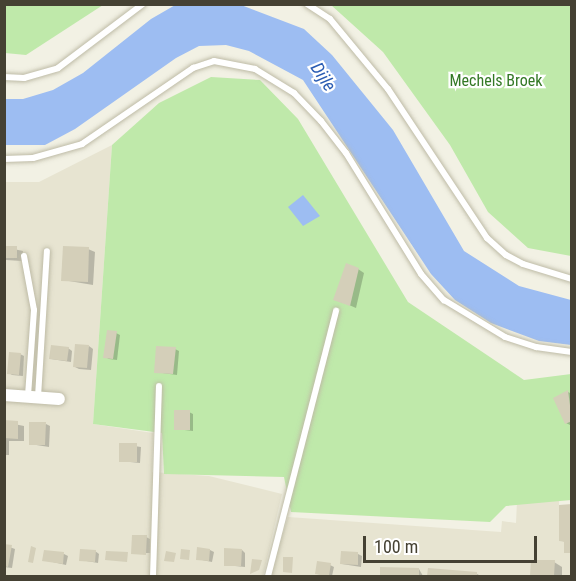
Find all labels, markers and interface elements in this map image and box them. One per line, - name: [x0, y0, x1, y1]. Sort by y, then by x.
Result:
- water label: Dijle: [306, 59, 340, 95]
- park label: Mechels Broek: [449, 71, 543, 91]
- scale bar: [366, 524, 540, 562]
- text: 100 m: [374, 536, 418, 557]

